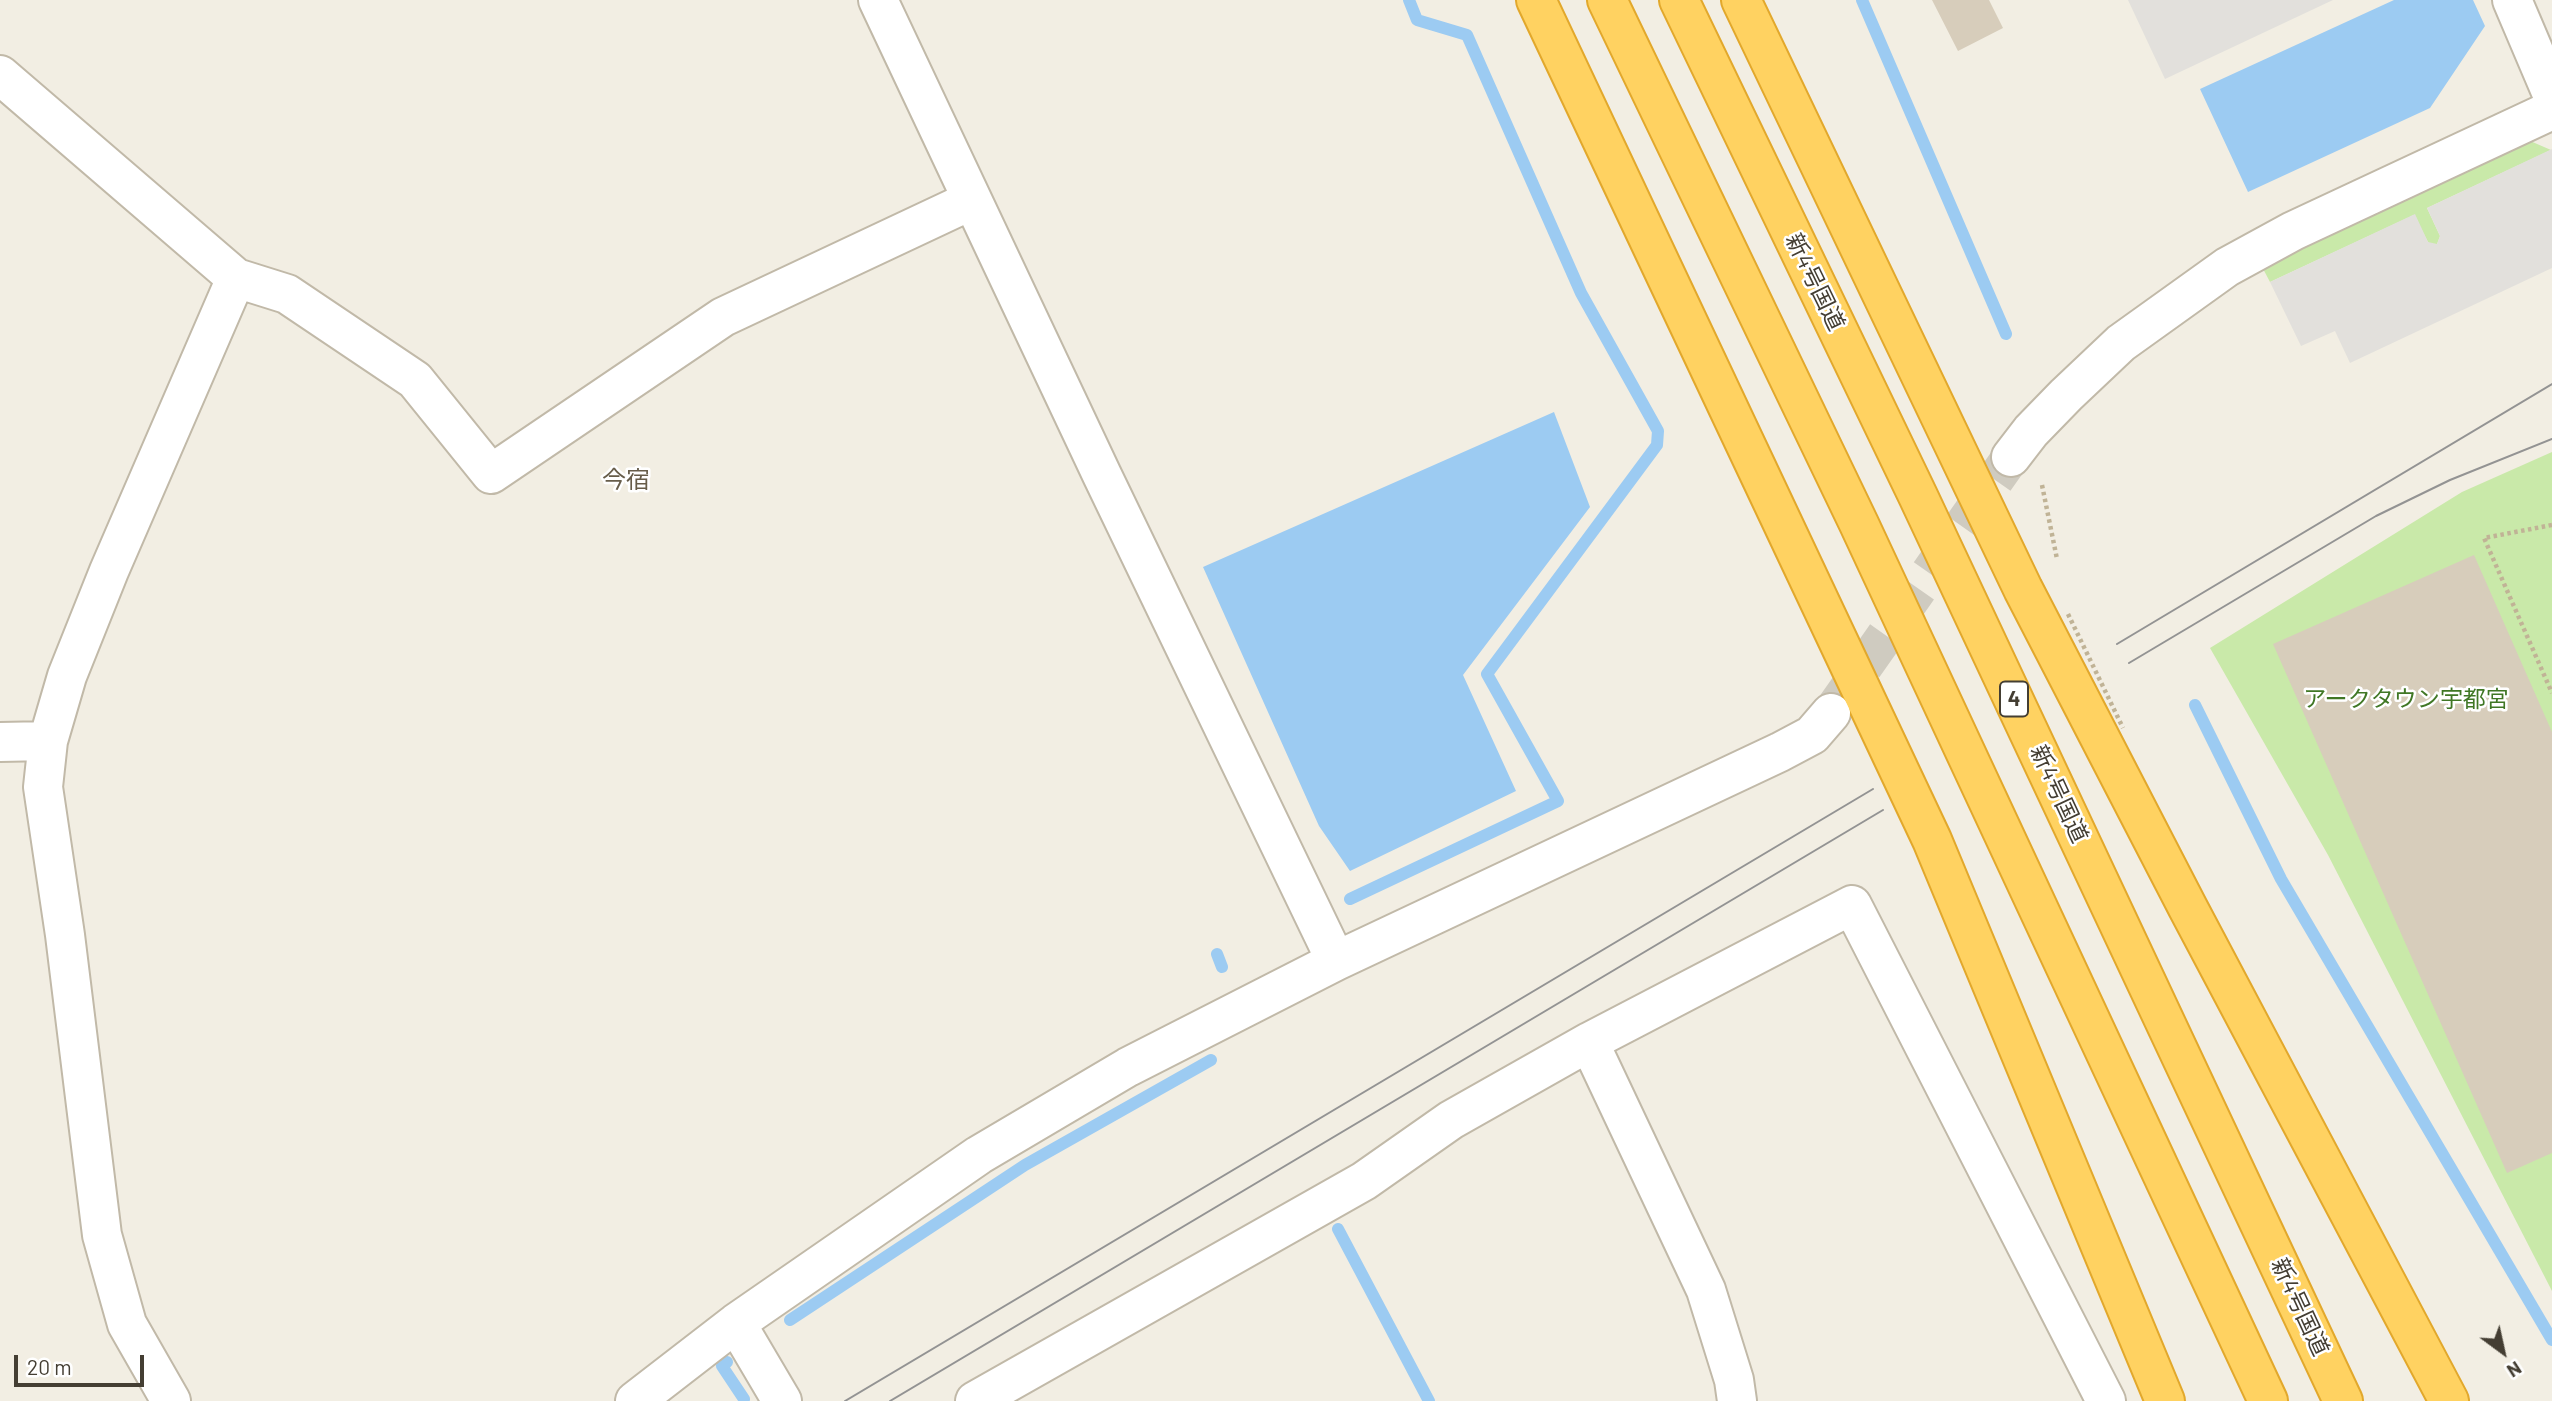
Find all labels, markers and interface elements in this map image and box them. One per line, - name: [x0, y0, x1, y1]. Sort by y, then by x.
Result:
- street label: 新4号国道: [1780, 229, 1850, 335]
- district label: 今宿: [602, 466, 650, 494]
- road number: 4: [2000, 682, 2028, 716]
- park label: アークタウン宇都宮: [2303, 685, 2509, 713]
- street label: 新4号国道: [2024, 741, 2094, 847]
- street label: 新4号国道: [2265, 1254, 2335, 1360]
- north arrow: [2468, 1317, 2538, 1387]
- scale bar: [18, 1342, 147, 1386]
- text: 20 m: [27, 1354, 72, 1379]
- text: N: [2503, 1357, 2526, 1383]

